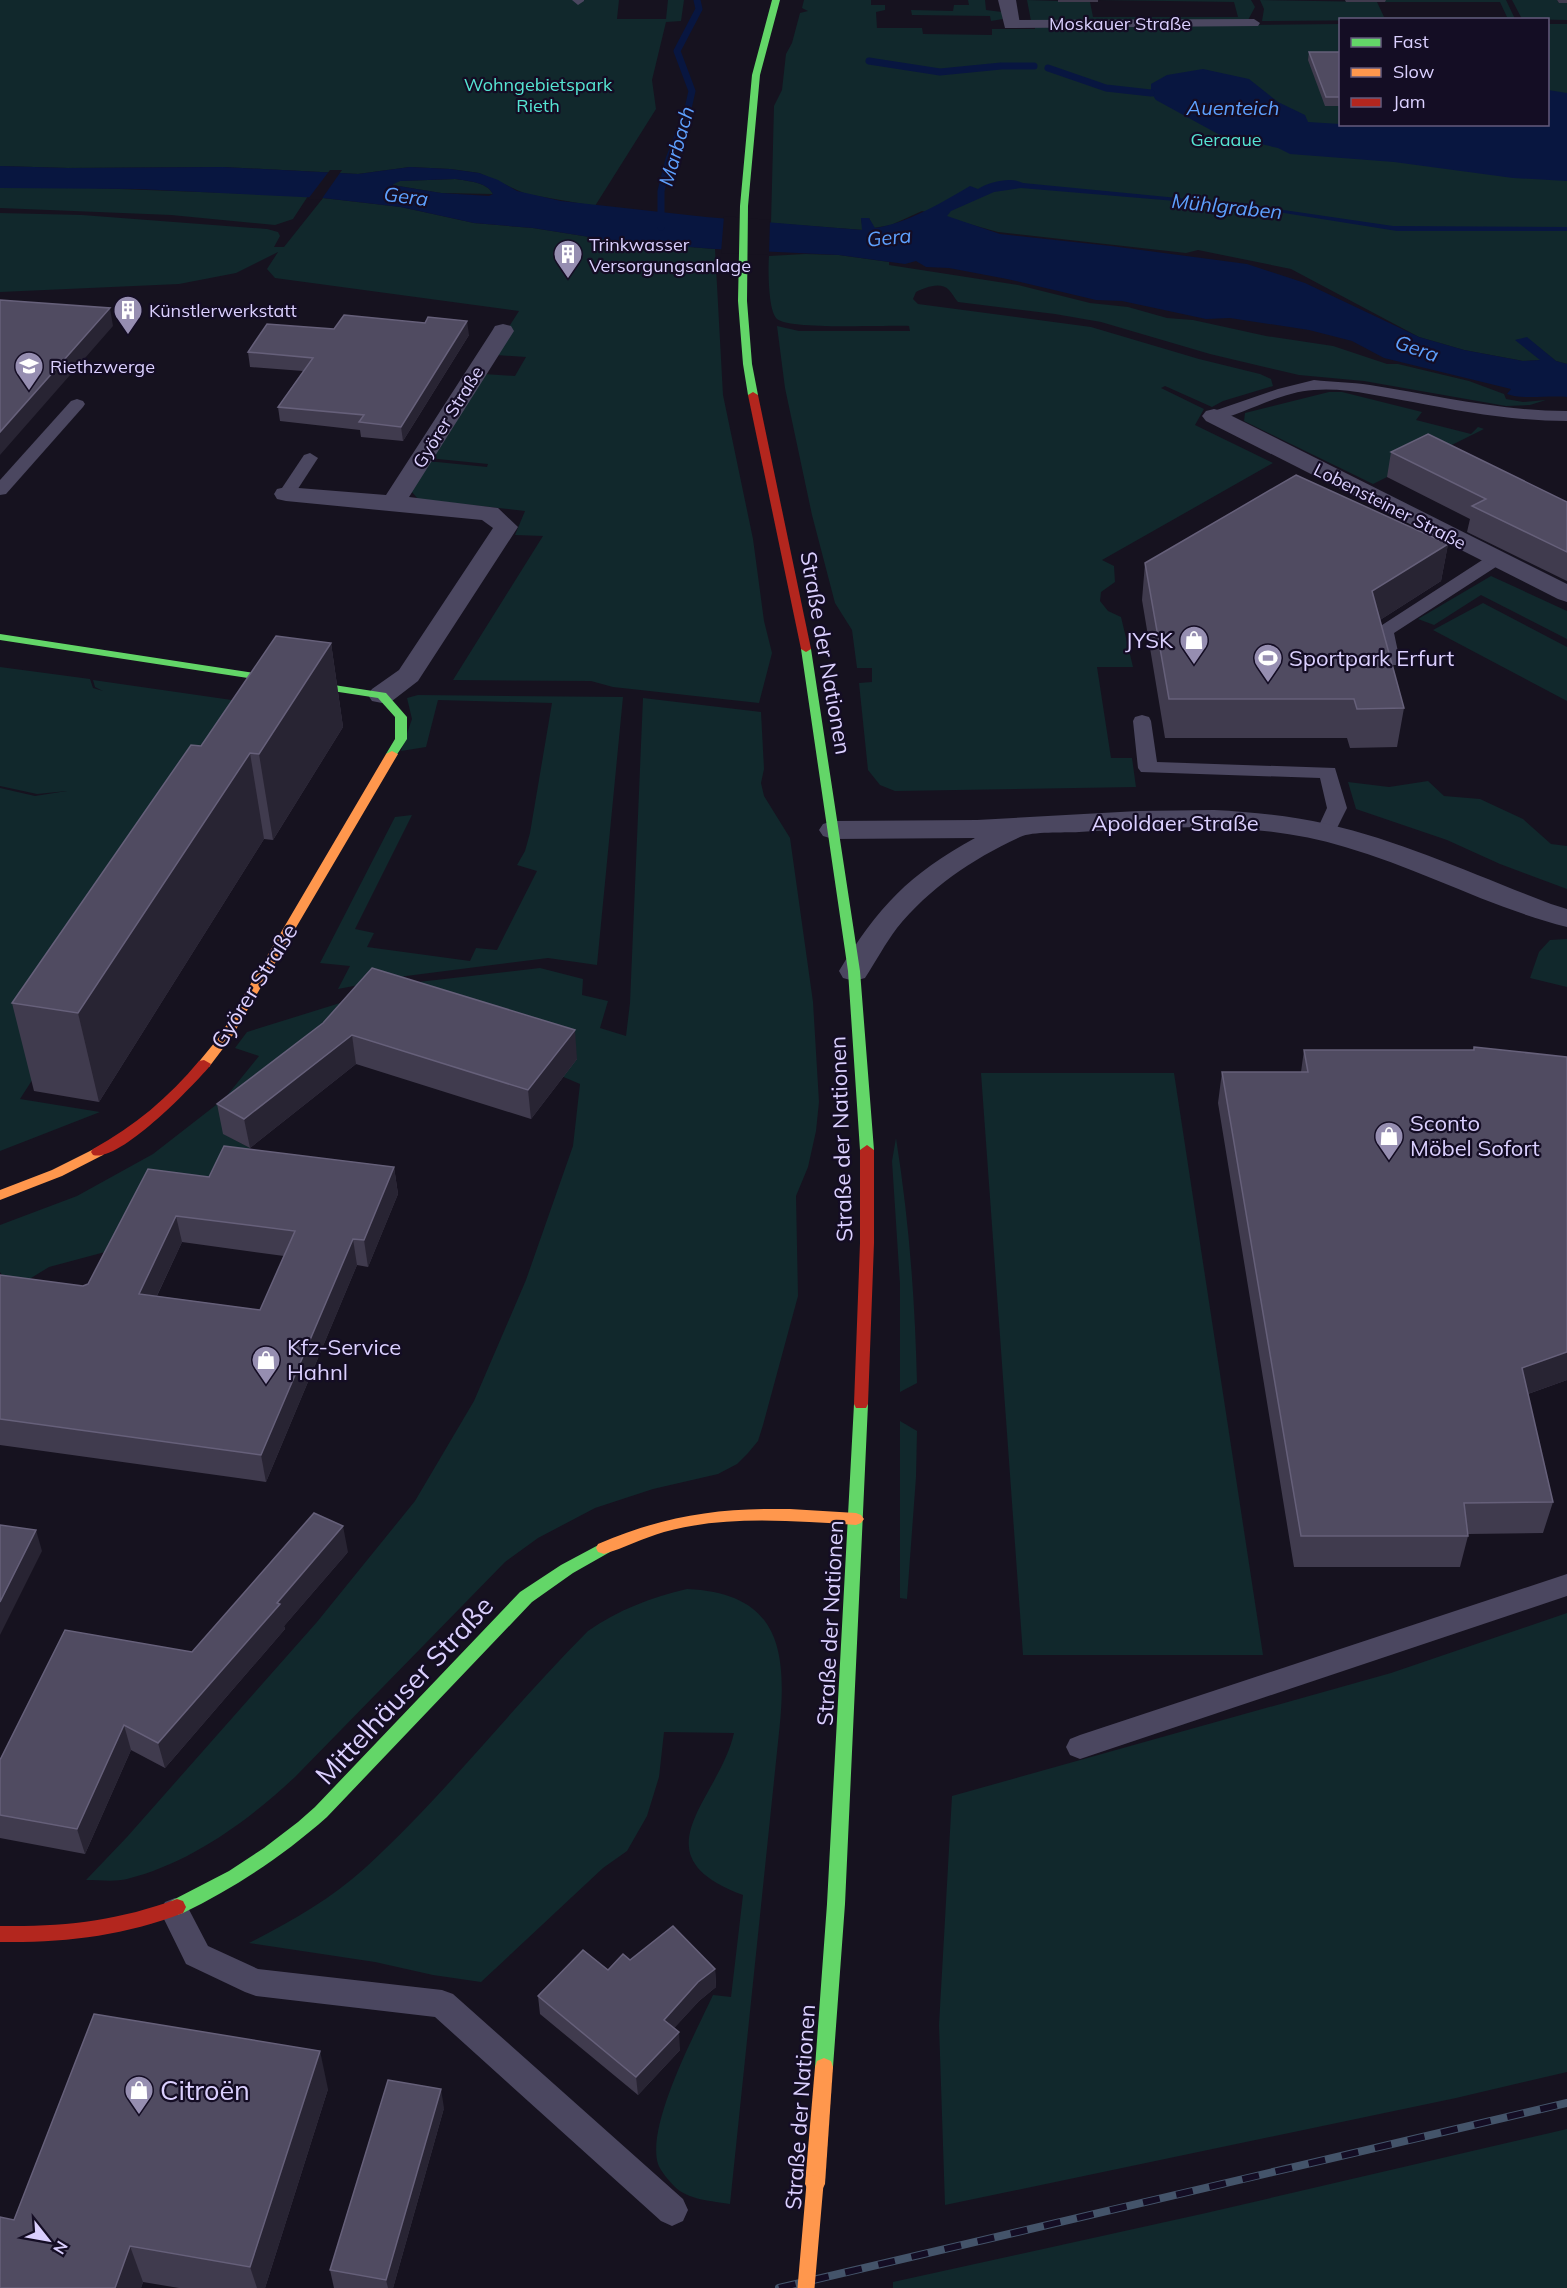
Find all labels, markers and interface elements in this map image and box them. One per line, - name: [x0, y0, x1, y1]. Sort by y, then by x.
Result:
- street label: Moskauer Straße: [1049, 12, 1191, 35]
- legend: [1339, 18, 1549, 126]
- text: Fast: [1393, 30, 1429, 53]
- text: Slow: [1393, 60, 1435, 83]
- park label: Wohngebietspark Rieth: [464, 73, 613, 117]
- text: Jam: [1393, 90, 1426, 113]
- water label: Auenteich: [1186, 95, 1280, 120]
- water label: Marbach: [653, 103, 699, 189]
- park label: Geraaue: [1190, 128, 1262, 151]
- water label: Gera: [382, 181, 430, 211]
- water label: Mühlgraben: [1170, 188, 1284, 224]
- water label: Gera: [865, 222, 913, 252]
- place label: Trinkwasser Versorgungsanlage: [589, 233, 751, 277]
- building icon: Trinkwasser Versorgungsanlage: [552, 238, 584, 280]
- building icon: Künstlerwerkstatt: [112, 294, 144, 336]
- place label: Künstlerwerkstatt: [149, 299, 297, 322]
- water label: Gera: [1392, 329, 1442, 367]
- school or university icon: Riethzwerge: [13, 350, 45, 392]
- place label: Riethzwerge: [50, 355, 155, 378]
- street label: Györer Straße: [407, 362, 489, 472]
- street label: Lobensteiner Straße: [1310, 458, 1470, 554]
- street label: Straße der Nationen: [794, 549, 858, 757]
- shop icon: JYSK: [1178, 624, 1210, 666]
- place label: JYSK: [1125, 626, 1174, 654]
- sports icon: Sportpark Erfurt: [1252, 642, 1284, 684]
- place label: Sportpark Erfurt: [1289, 644, 1454, 672]
- street label: Apoldaer Straße: [1091, 809, 1259, 837]
- street label: Györer Straße: [204, 918, 304, 1054]
- street label: Straße der Nationen: [823, 1036, 859, 1242]
- place label: Sconto Möbel Sofort: [1410, 1109, 1540, 1162]
- shop icon: Sconto Möbel Sofort: [1373, 1120, 1405, 1162]
- place label: Kfz-Service Hahnl: [287, 1333, 401, 1386]
- shop icon: Kfz-Service Hahnl: [250, 1344, 282, 1386]
- street label: Straße der Nationen: [811, 1519, 849, 1727]
- street label: Mittelhäuser Straße: [308, 1589, 500, 1791]
- street label: Straße der Nationen: [779, 2003, 821, 2211]
- place label: Citroën: [160, 2073, 250, 2107]
- shop icon: Citroën: [123, 2074, 155, 2116]
- north arrow: [18, 2210, 78, 2270]
- text: N: [49, 2237, 73, 2258]

